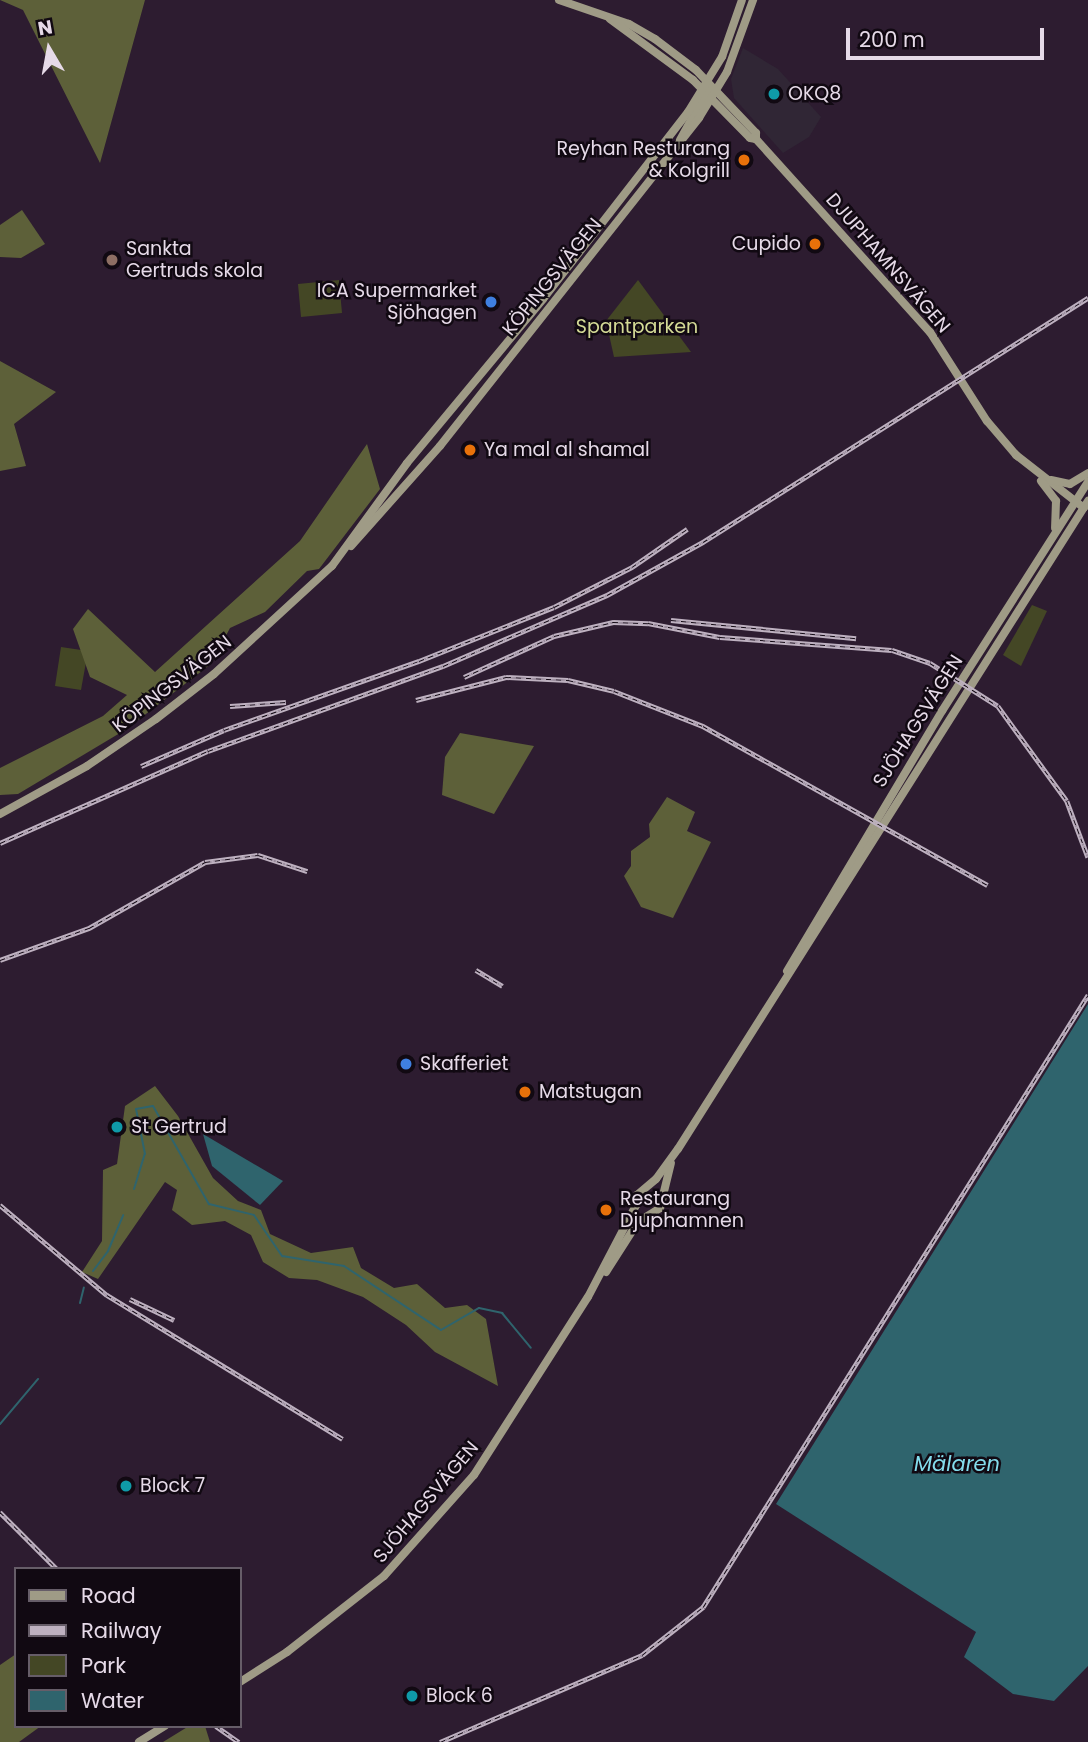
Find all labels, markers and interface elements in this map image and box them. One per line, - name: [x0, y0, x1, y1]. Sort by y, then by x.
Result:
- text: N: [36, 13, 55, 42]
- north arrow: [14, 14, 84, 84]
- scale bar: [850, 14, 1048, 58]
- text: 200 m: [859, 25, 925, 54]
- place label: OKQ8: [788, 83, 841, 105]
- marker: OKQ8: [766, 86, 782, 102]
- place label: Reyhan Resturang & Kolgrill: [556, 138, 730, 182]
- marker: Reyhan Resturang & Kolgrill: [736, 152, 752, 168]
- street label: DJUPHAMNSVÄGEN: [821, 188, 955, 338]
- street label: KÖPINGSVÄGEN: [498, 214, 606, 340]
- place label: Cupido: [732, 233, 801, 255]
- marker: Cupido: [807, 236, 823, 252]
- place label: Sankta Gertruds skola: [126, 238, 263, 282]
- marker: Sankta Gertruds skola: [104, 252, 120, 268]
- place label: ICA Supermarket Sjöhagen: [317, 280, 477, 324]
- marker: ICA Supermarket Sjöhagen: [483, 294, 499, 310]
- park label: Spantparken: [576, 316, 698, 338]
- place label: Ya mal al shamal: [484, 439, 650, 461]
- marker: Ya mal al shamal: [462, 442, 478, 458]
- street label: KÖPINGSVÄGEN: [108, 630, 236, 738]
- street label: SJÖHAGSVÄGEN: [868, 651, 968, 791]
- place label: Skafferiet: [420, 1053, 509, 1075]
- marker: Skafferiet: [398, 1056, 414, 1072]
- place label: Matstugan: [539, 1081, 642, 1103]
- marker: Matstugan: [517, 1084, 533, 1100]
- place label: St Gertrud: [131, 1116, 227, 1138]
- marker: St Gertrud: [109, 1119, 125, 1135]
- place label: Restaurang Djuphamnen: [620, 1188, 744, 1232]
- marker: Restaurang Djuphamnen: [598, 1202, 614, 1218]
- street label: SJÖHAGSVÄGEN: [369, 1437, 483, 1567]
- water label: Mälaren: [914, 1451, 1000, 1477]
- place label: Block 7: [140, 1475, 205, 1497]
- marker: Block 7: [118, 1478, 134, 1494]
- legend: [14, 1567, 242, 1728]
- text: Road: [81, 1581, 136, 1610]
- text: Railway: [81, 1616, 162, 1645]
- text: Park: [81, 1651, 126, 1680]
- place label: Block 6: [426, 1685, 493, 1707]
- text: Water: [81, 1686, 144, 1715]
- marker: Block 6: [404, 1688, 420, 1704]

